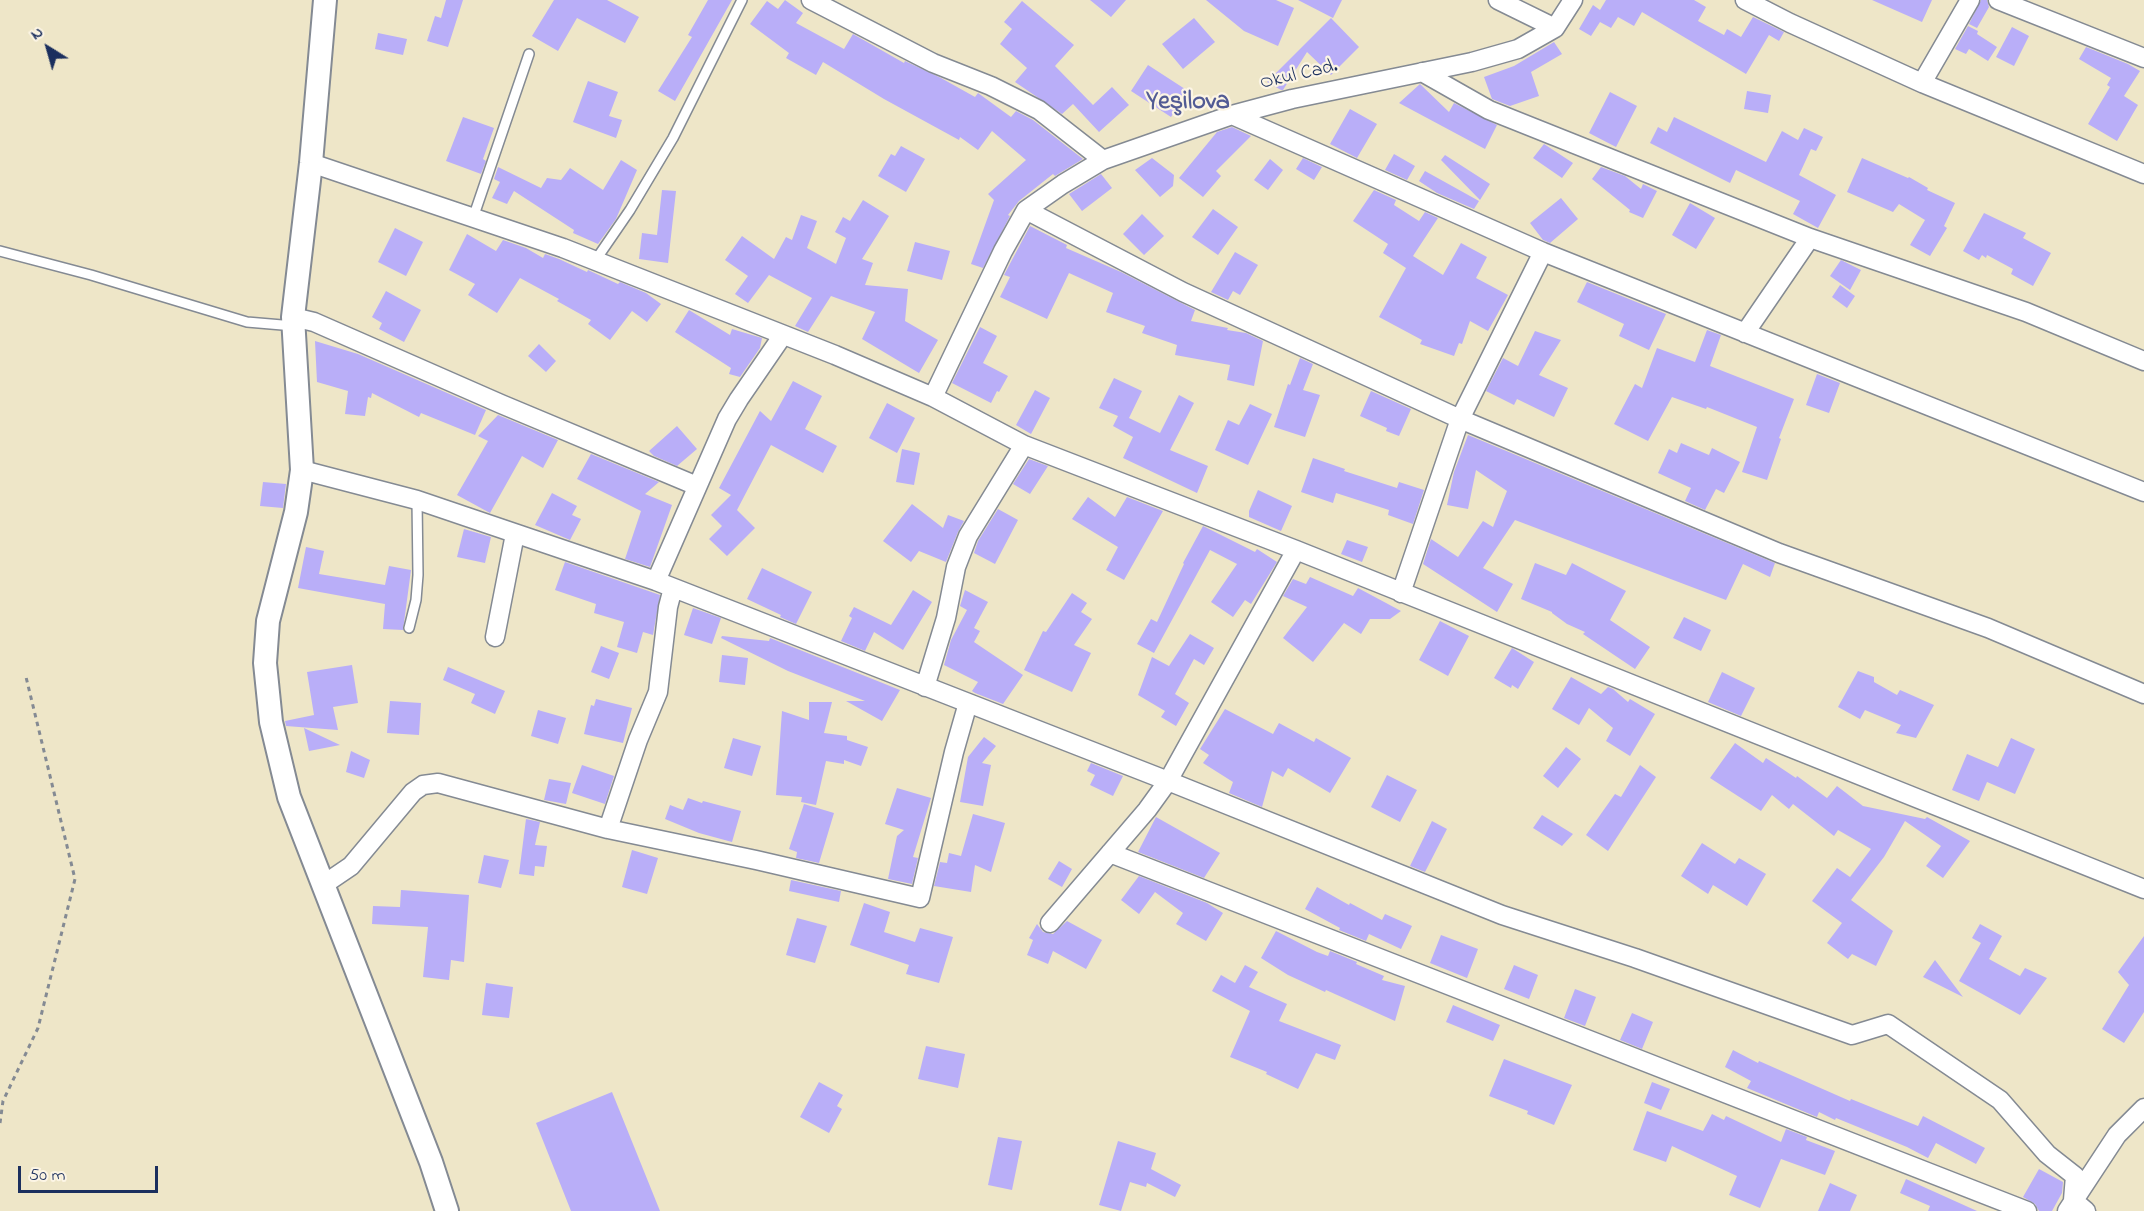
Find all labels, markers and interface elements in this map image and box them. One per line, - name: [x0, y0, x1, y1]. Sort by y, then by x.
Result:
- north arrow: [18, 18, 78, 78]
- text: N: [26, 21, 49, 46]
- street label: Okul Cad.: [1258, 55, 1340, 97]
- district label: Yeşilova: [1146, 88, 1230, 120]
- scale bar: [21, 1154, 160, 1192]
- text: 50 m: [29, 1163, 66, 1189]

